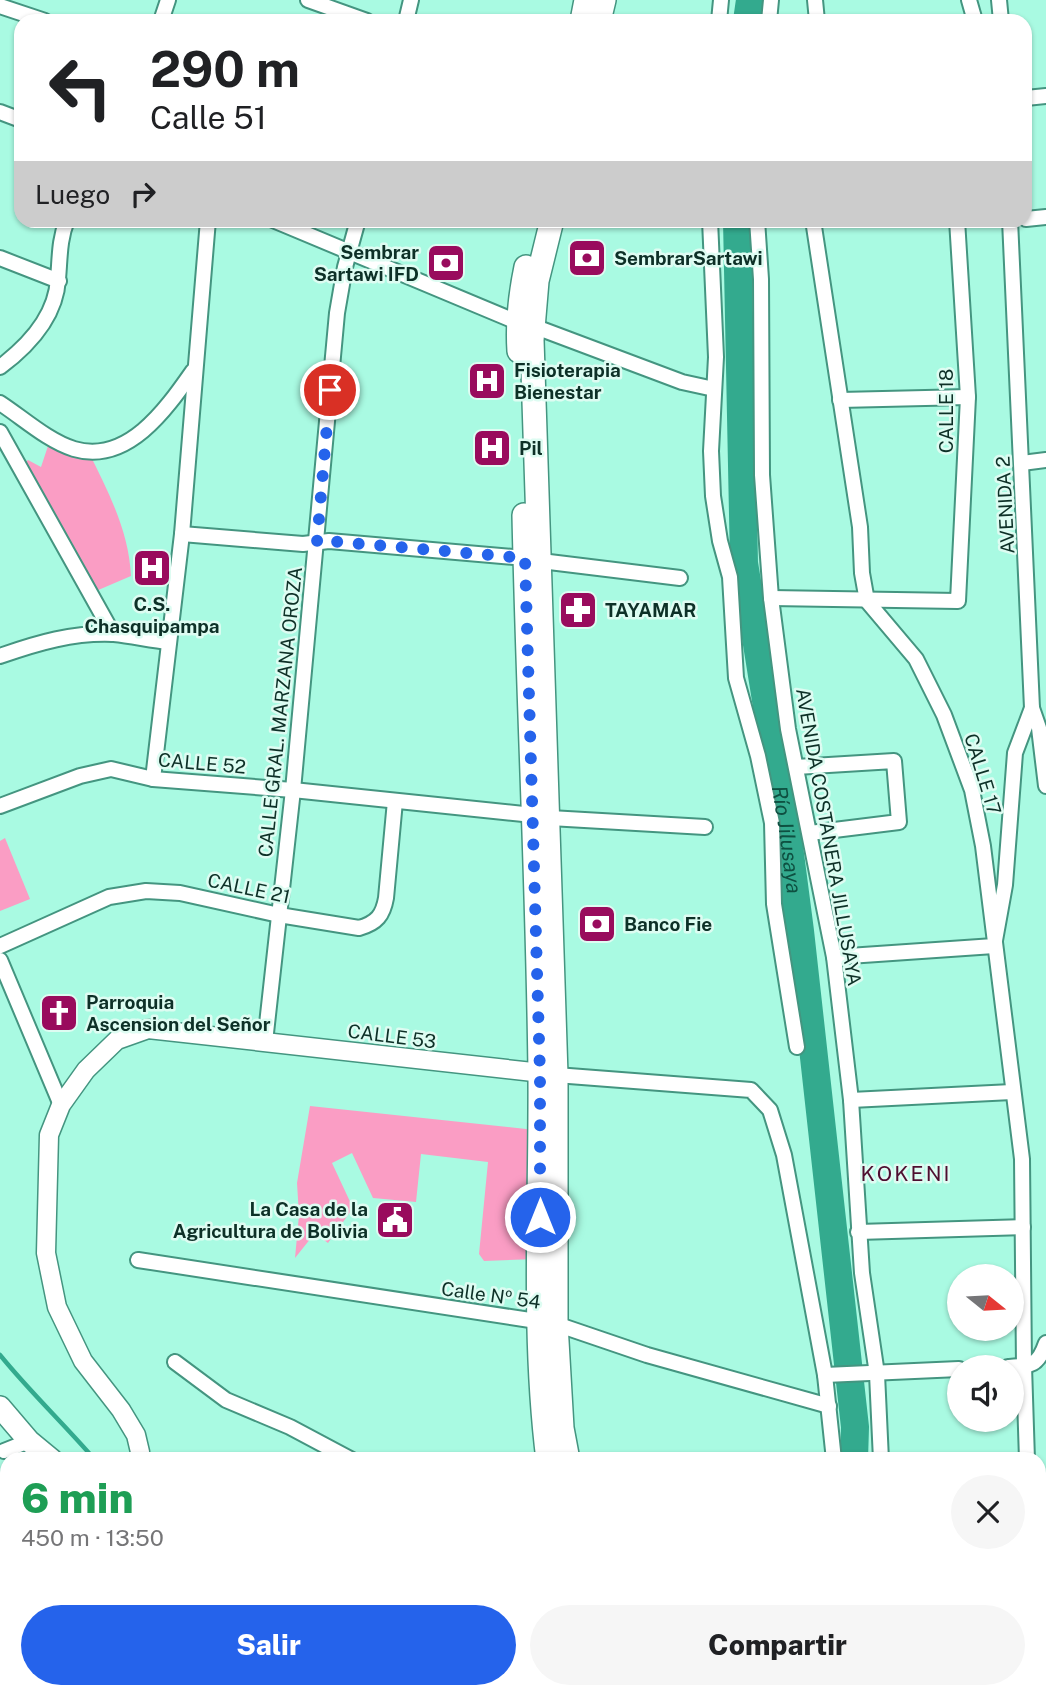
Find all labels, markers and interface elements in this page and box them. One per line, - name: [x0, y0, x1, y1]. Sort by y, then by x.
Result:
- text: 290 m: [150, 40, 300, 98]
- icon: left: [35, 42, 126, 133]
- text: Calle 51: [150, 99, 267, 136]
- icon: right: [124, 175, 162, 213]
- text: Luego: [35, 179, 110, 210]
- bank icon: SembrarSartawi: [566, 237, 608, 279]
- place label: Sembrar Sartawi IFD: [314, 241, 419, 285]
- bank icon: Sembrar Sartawi IFD: [425, 242, 467, 284]
- place label: SembrarSartawi: [614, 247, 763, 269]
- place label: Fisioterapia Bienestar: [514, 359, 621, 403]
- pin: [300, 360, 360, 420]
- hospital icon: Fisioterapia Bienestar: [466, 360, 508, 402]
- street label: CALLE 18: [935, 369, 957, 453]
- icon: arrive: [311, 371, 349, 409]
- hospital icon: Pil: [471, 427, 513, 469]
- place label: Pil: [519, 437, 543, 459]
- street label: AVENIDA 2: [991, 456, 1019, 554]
- hospital icon: C.S. Chasquipampa: [131, 547, 173, 589]
- street label: CALLE GRAL. MARZANA OROZA: [254, 566, 306, 858]
- pharmacy icon: TAYAMAR: [557, 589, 599, 631]
- place label: C.S. Chasquipampa: [84, 593, 220, 637]
- place label: TAYAMAR: [605, 599, 697, 621]
- street label: AVENIDA COSTANERA JILLUSAYA: [792, 686, 866, 988]
- street label: CALLE 17: [960, 731, 1006, 817]
- street label: CALLE 52: [157, 748, 247, 778]
- water label: Río Jilusaya: [767, 784, 808, 895]
- street label: CALLE 21: [206, 869, 292, 907]
- bank icon: Banco Fie: [576, 903, 618, 945]
- place label: Banco Fie: [624, 913, 712, 935]
- place label: Parroquia Ascension del Señor: [86, 991, 271, 1035]
- church icon: Parroquia Ascension del Señor: [38, 992, 80, 1034]
- street label: CALLE 53: [347, 1020, 437, 1052]
- district label: KOKENI: [860, 1161, 952, 1186]
- position arrow: [503, 1180, 577, 1254]
- place label: La Casa de la Agricultura de Bolivia: [173, 1198, 368, 1242]
- public building icon: La Casa de la Agricultura de Bolivia: [374, 1199, 416, 1241]
- north arrow: [947, 1264, 1024, 1340]
- map controls: [947, 1264, 1024, 1432]
- street label: Calle Nº 54: [440, 1277, 542, 1313]
- button: sound: [947, 1355, 1024, 1432]
- text: 6 min: [21, 1473, 134, 1522]
- button: close: [951, 1475, 1025, 1549]
- text: 450 m · 13:50: [21, 1524, 164, 1551]
- button: Salir: [21, 1605, 516, 1685]
- button: Compartir: [530, 1605, 1025, 1685]

